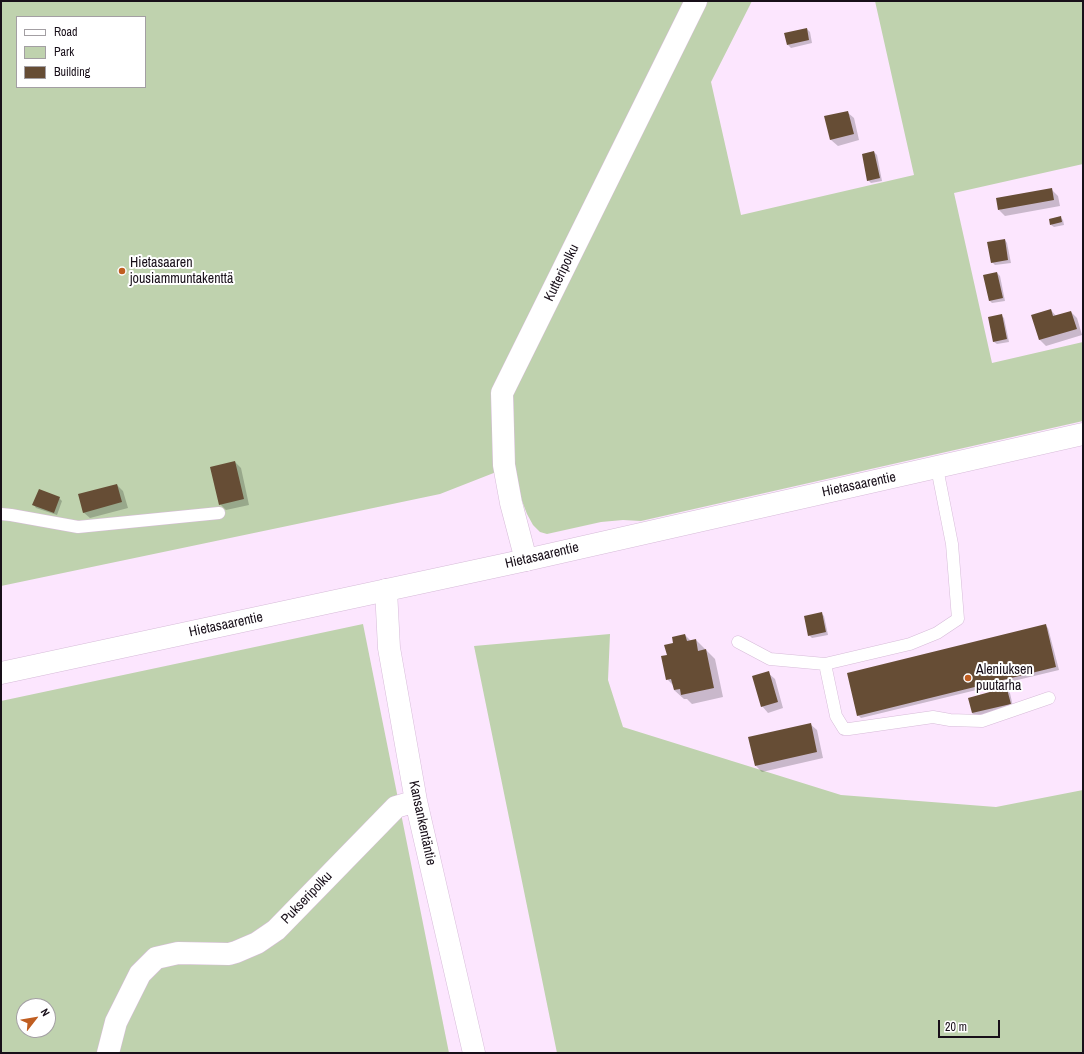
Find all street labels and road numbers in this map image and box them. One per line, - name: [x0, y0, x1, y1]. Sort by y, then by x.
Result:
- street label: Kutteripolku: [541, 242, 583, 304]
- street label: Hietasaarentie: [820, 469, 898, 501]
- street label: Hietasaarentie: [503, 539, 581, 573]
- street label: Hietasaarentie: [187, 609, 265, 641]
- street label: Kansankentäntie: [405, 779, 439, 867]
- street label: Pukseripolku: [278, 868, 336, 928]

